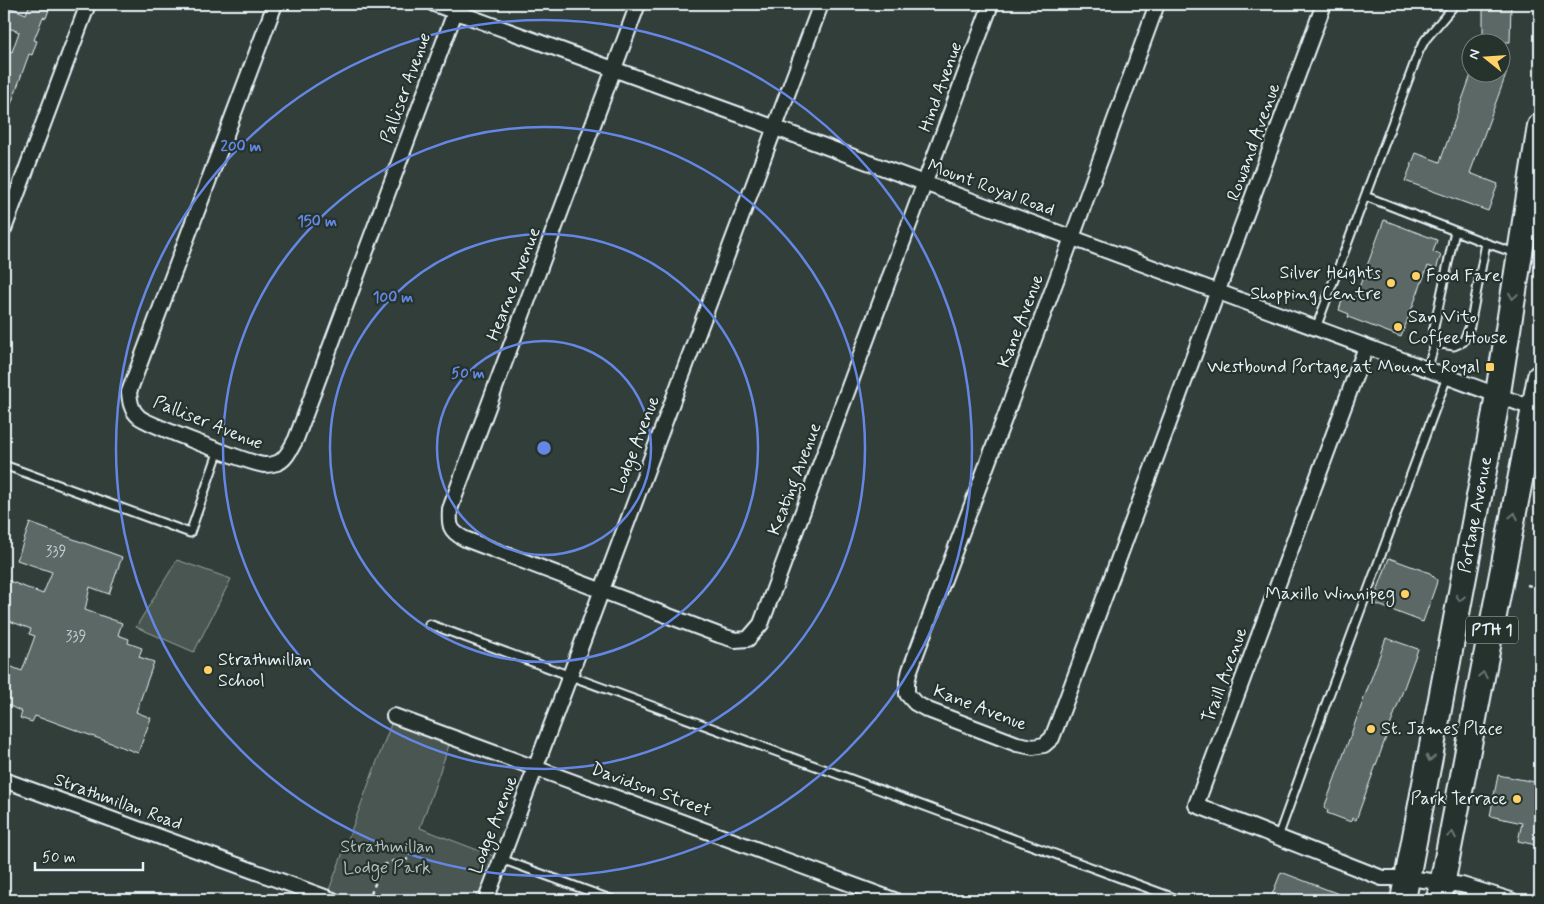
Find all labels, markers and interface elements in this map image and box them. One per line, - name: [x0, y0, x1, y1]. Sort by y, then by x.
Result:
- street label: Palliser Avenue: [375, 29, 437, 147]
- north arrow: [1462, 32, 1512, 82]
- street label: Hind Avenue: [914, 39, 968, 135]
- text: N: [1465, 47, 1484, 62]
- street label: Rowand Avenue: [1222, 80, 1286, 204]
- text: 200 m: [221, 137, 262, 157]
- street label: Mount Royal Road: [924, 154, 1058, 222]
- text: 150 m: [297, 212, 337, 232]
- street label: Hearne Avenue: [481, 224, 547, 344]
- place label: Silver Heights Shopping Centre: [1250, 261, 1381, 306]
- place label: Food Fare: [1426, 264, 1501, 288]
- marker: Food Fare: [1410, 270, 1422, 282]
- street label: Kane Avenue: [992, 271, 1050, 371]
- marker: Silver Heights Shopping Centre: [1385, 277, 1397, 289]
- text: 100 m: [373, 288, 413, 308]
- one-way arrow: [1509, 291, 1519, 300]
- place label: San Vito Coffee House: [1408, 305, 1507, 350]
- marker: San Vito Coffee House: [1392, 321, 1404, 333]
- place label: Westbound Portage at Mount Royal: [1207, 355, 1480, 379]
- marker: Westbound Portage at Mount Royal: [1484, 361, 1496, 373]
- text: 50 m: [451, 364, 485, 384]
- street label: Palliser Avenue: [150, 390, 266, 456]
- street label: Lodge Avenue: [606, 392, 667, 498]
- street label: Keating Avenue: [762, 419, 829, 540]
- centre of rings: [535, 439, 553, 457]
- street label: Portage Avenue: [1453, 454, 1498, 575]
- one-way arrow: [1509, 511, 1519, 520]
- house number: 339: [45, 542, 67, 562]
- place label: Maxillo Winnipeg: [1265, 582, 1395, 607]
- marker: Maxillo Winnipeg: [1399, 588, 1411, 600]
- one-way arrow: [1455, 594, 1466, 603]
- road number: PTH 1: [1466, 616, 1518, 644]
- street label: Traill Avenue: [1197, 624, 1253, 726]
- house number: 339: [65, 627, 87, 647]
- place label: Strathmillan School: [218, 648, 312, 693]
- marker: Strathmillan School: [202, 664, 214, 676]
- one-way arrow: [1478, 671, 1488, 680]
- street label: Kane Avenue: [930, 679, 1030, 737]
- place label: St. James Place: [1381, 717, 1503, 741]
- marker: St. James Place: [1365, 723, 1377, 735]
- one-way arrow: [1425, 754, 1436, 763]
- street label: Davidson Street: [588, 757, 714, 823]
- street label: Strathmillan Road: [51, 768, 185, 836]
- street label: Lodge Avenue: [464, 772, 525, 878]
- place label: Park Terrace: [1410, 787, 1507, 811]
- marker: Park Terrace: [1511, 793, 1523, 805]
- one-way arrow: [1446, 830, 1457, 839]
- park label: Strathmillan Lodge Park: [340, 835, 434, 881]
- scale bar: [35, 839, 142, 871]
- text: 50 m: [42, 848, 76, 868]

